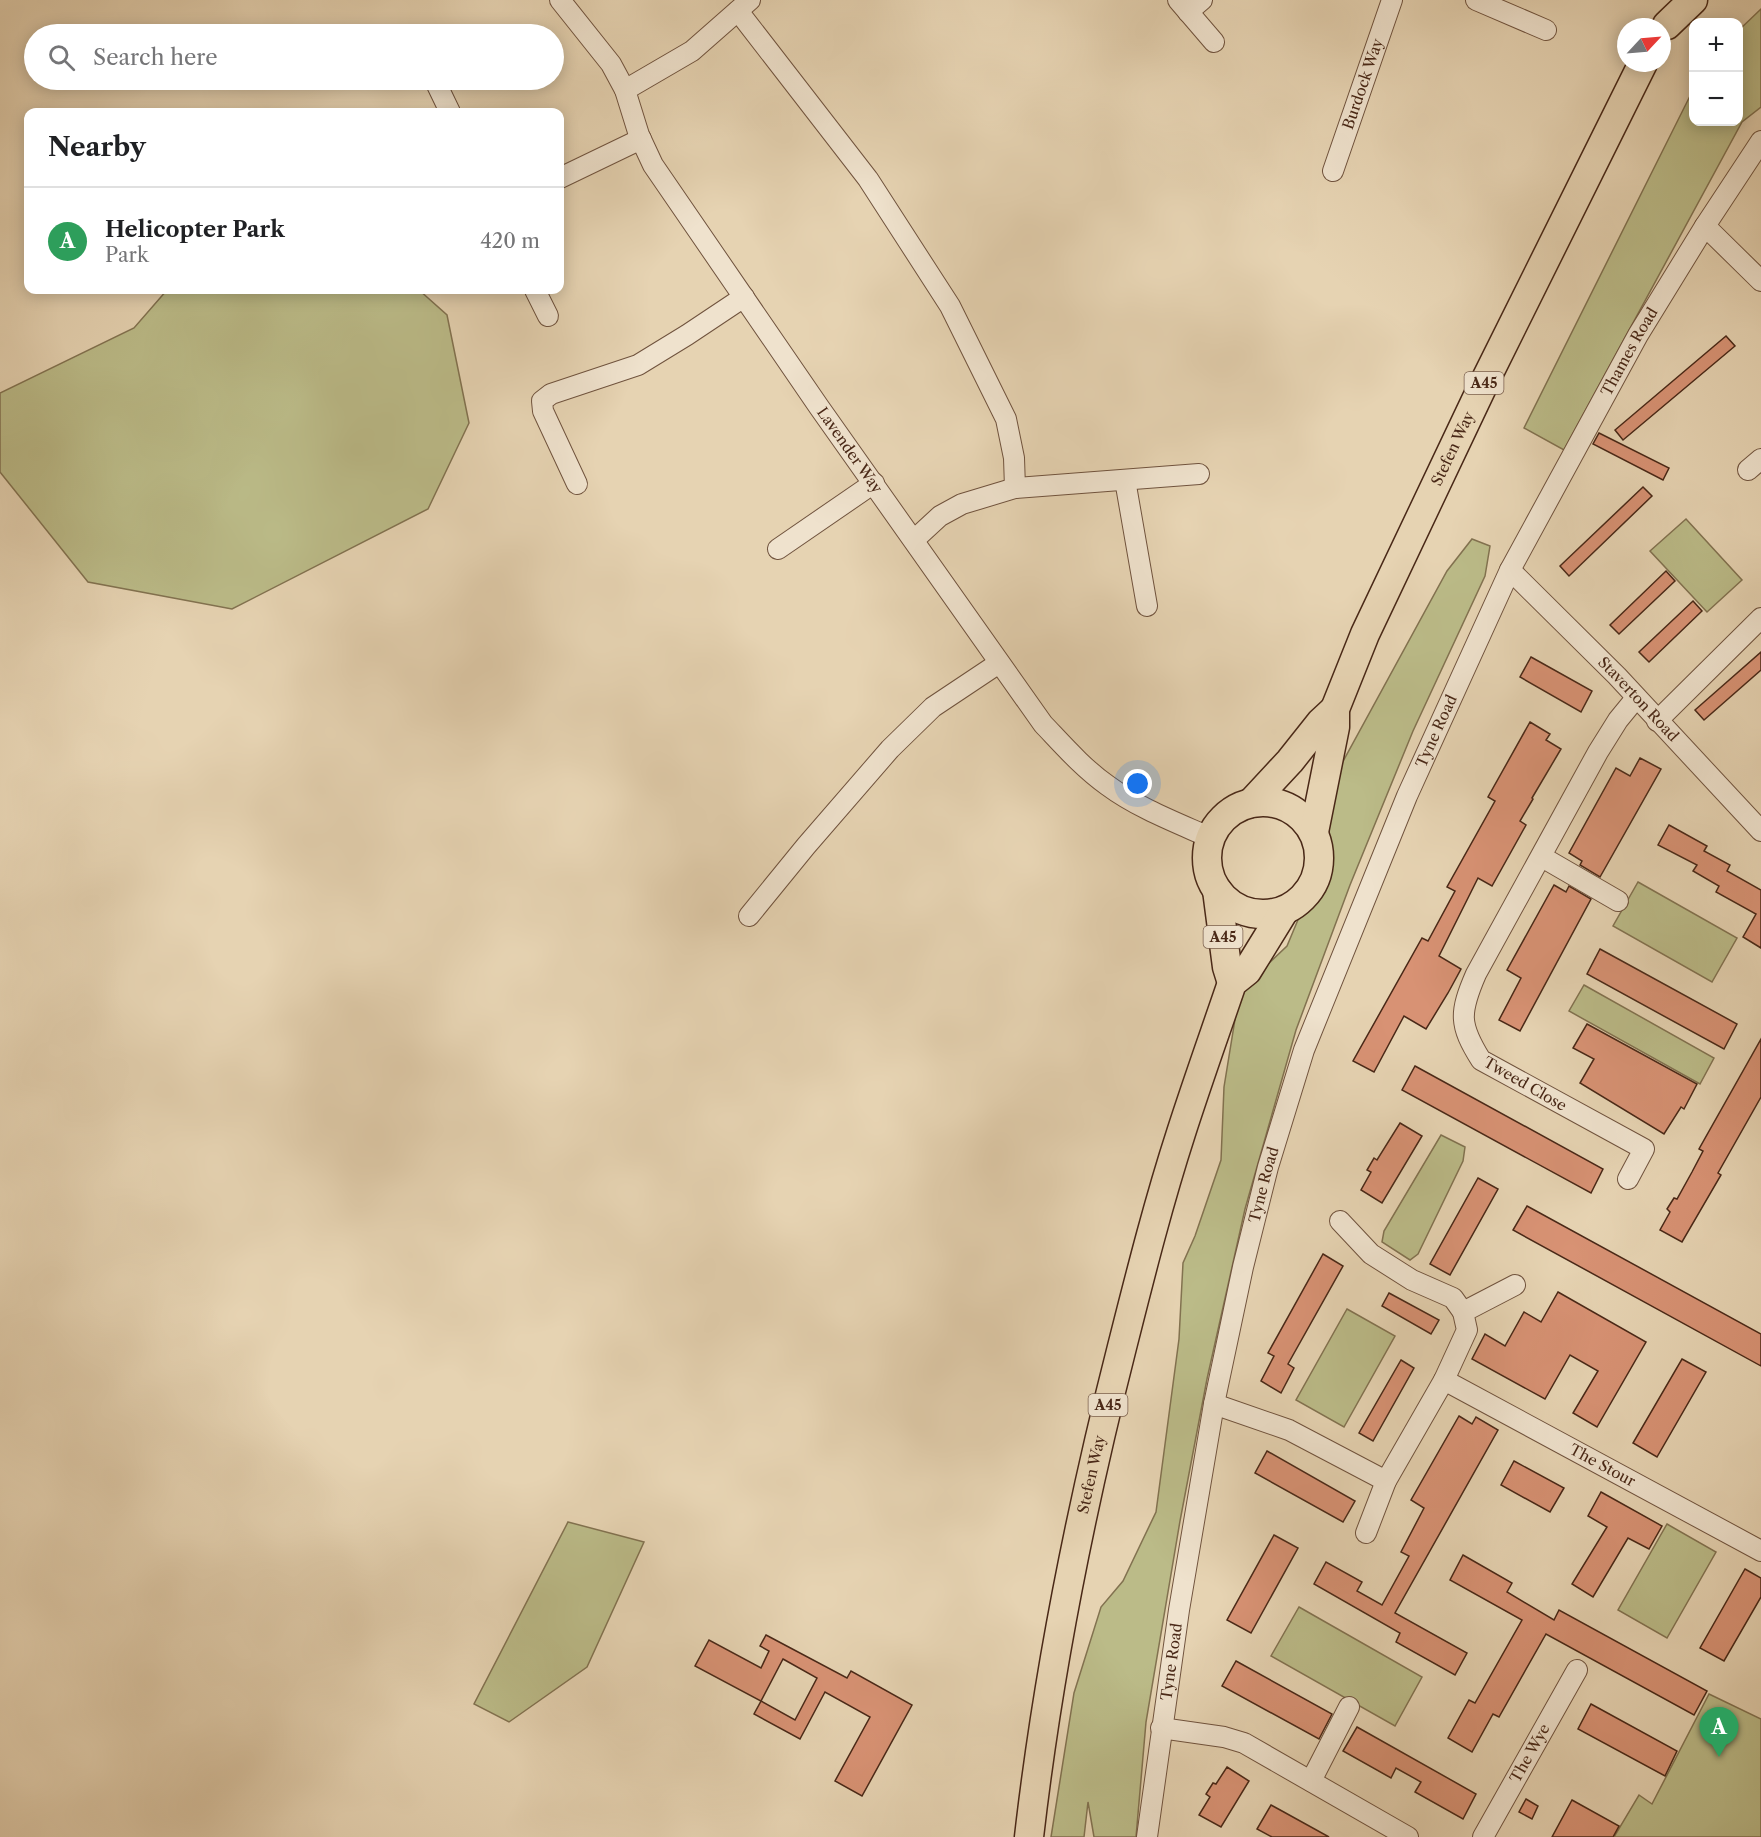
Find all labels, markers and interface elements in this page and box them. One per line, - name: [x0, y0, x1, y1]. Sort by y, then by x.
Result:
- north arrow: [1617, 18, 1671, 72]
- map controls: [1689, 18, 1743, 126]
- button: +: [1689, 18, 1743, 72]
- search box: [24, 24, 564, 90]
- street label: Burdock Way: [1338, 35, 1387, 132]
- icon: search: [45, 41, 78, 74]
- text: Search here: [93, 44, 218, 71]
- button: −: [1689, 72, 1743, 126]
- text: Nearby: [48, 131, 146, 163]
- text: Helicopter Park: [105, 216, 285, 243]
- text: A: [60, 229, 75, 253]
- text: 420 m: [480, 229, 540, 253]
- text: Park: [105, 243, 148, 267]
- street label: Thames Road: [1597, 304, 1662, 399]
- road number: A45: [1464, 372, 1504, 394]
- street label: Lavender Way: [813, 403, 887, 497]
- street label: Stefen Way: [1427, 408, 1479, 489]
- street label: Staverton Road: [1594, 653, 1683, 745]
- street label: Tyne Road: [1411, 692, 1461, 770]
- your location: [1123, 769, 1152, 798]
- road number: A45: [1204, 926, 1242, 948]
- street label: Tweed Close: [1480, 1052, 1570, 1115]
- street label: Tyne Road: [1244, 1144, 1283, 1225]
- road number: A45: [1088, 1394, 1128, 1416]
- street label: Stefen Way: [1073, 1433, 1109, 1516]
- street label: The Stour: [1566, 1440, 1640, 1491]
- street label: Tyne Road: [1156, 1622, 1186, 1702]
- pin: A: [1700, 1708, 1738, 1757]
- street label: The Wye: [1506, 1720, 1554, 1786]

